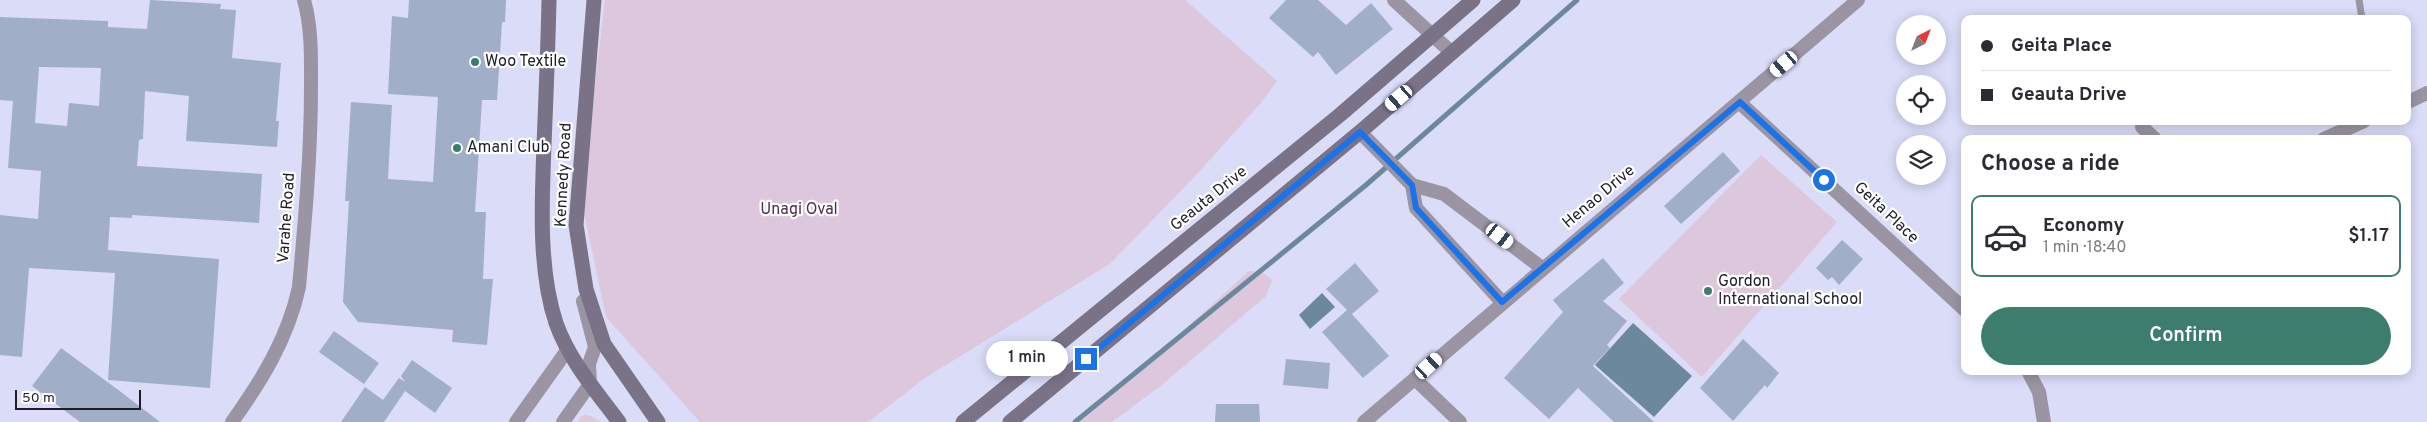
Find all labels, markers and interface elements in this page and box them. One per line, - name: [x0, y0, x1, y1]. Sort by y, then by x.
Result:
- north arrow: [1896, 15, 1946, 65]
- map controls: [1896, 15, 1946, 185]
- text: Geita Place: [2011, 34, 2112, 58]
- car: [1767, 49, 1800, 79]
- place label: Woo Textile: [485, 52, 566, 72]
- marker: Woo Textile: [469, 56, 481, 68]
- button: locate: [1896, 75, 1946, 125]
- car: [1382, 82, 1415, 114]
- text: Geauta Drive: [2011, 83, 2127, 107]
- street label: Kennedy Road: [551, 122, 577, 228]
- button: layers: [1896, 135, 1946, 185]
- place label: Amani Club: [467, 138, 550, 158]
- marker: Amani Club: [451, 142, 463, 154]
- text: Choose a ride: [1981, 151, 2119, 178]
- street label: Henao Drive: [1559, 161, 1639, 233]
- street label: Geauta Drive: [1167, 162, 1251, 236]
- route start: [1813, 169, 1835, 191]
- street label: Varahe Road: [274, 172, 300, 264]
- street label: Geita Place: [1849, 178, 1923, 248]
- park label: Unagi Oval: [760, 200, 838, 220]
- icon: car: [1983, 214, 2028, 259]
- text: Economy: [2043, 214, 2124, 238]
- car: [1483, 221, 1516, 251]
- text: $1.17: [2348, 224, 2389, 248]
- text: 1 min · 18:40: [2043, 238, 2126, 258]
- place label: Gordon International School: [1718, 272, 1862, 310]
- marker: Gordon International School: [1702, 285, 1714, 297]
- button: Confirm: [1981, 307, 2391, 365]
- callout: 1 min: [986, 342, 1068, 376]
- text: 1 min: [1008, 348, 1046, 368]
- route end: [1075, 348, 1097, 370]
- car: [1412, 350, 1445, 382]
- scale bar: [15, 387, 141, 410]
- text: 50 m: [22, 390, 55, 407]

